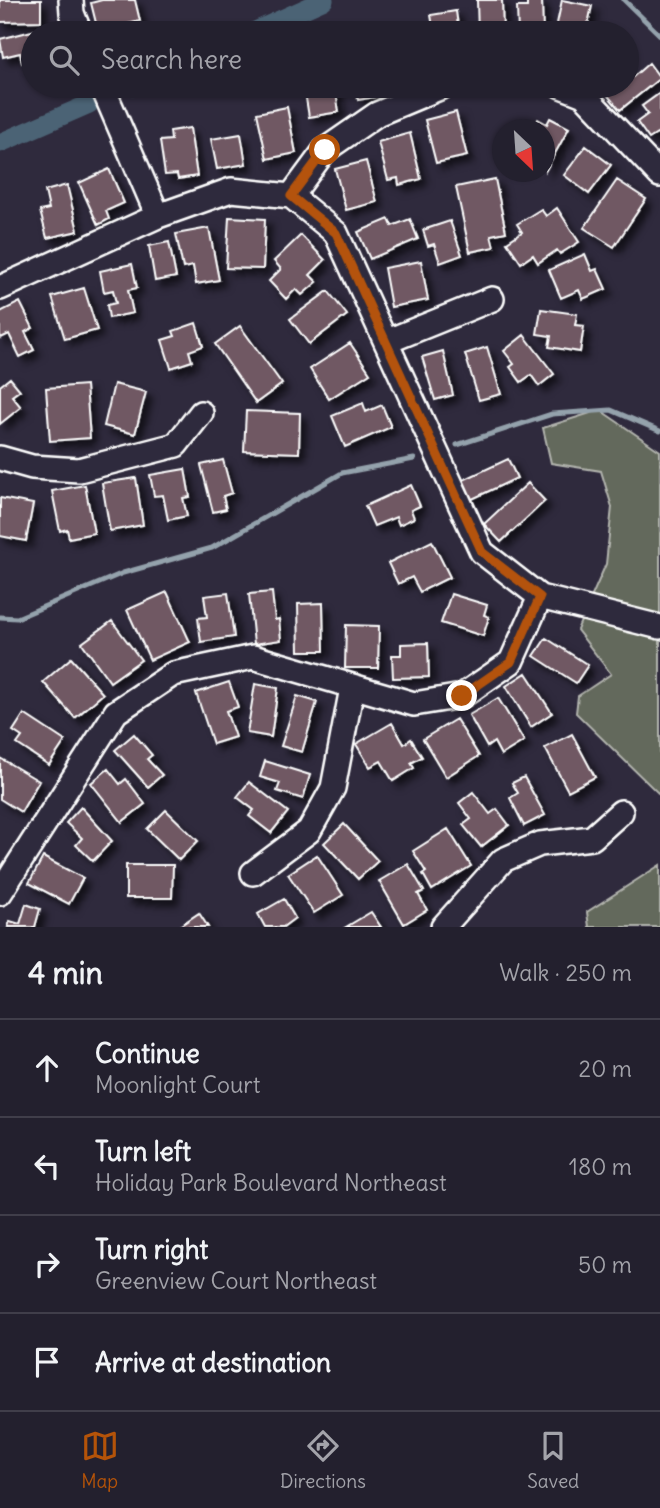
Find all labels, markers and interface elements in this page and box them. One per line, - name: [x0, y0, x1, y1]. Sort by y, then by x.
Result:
- search box: [21, 21, 639, 98]
- icon: search: [45, 41, 83, 79]
- text: Search here: [101, 43, 242, 76]
- north arrow: [492, 119, 555, 182]
- route start: [309, 134, 340, 165]
- route end: [446, 680, 477, 711]
- text: 4 min: [28, 954, 103, 992]
- text: Walk · 250 m: [499, 958, 632, 987]
- text: Continue: [95, 1037, 200, 1070]
- icon: ahead: [28, 1049, 66, 1087]
- text: 20 m: [579, 1054, 632, 1083]
- text: Moonlight Court: [95, 1070, 260, 1099]
- text: Turn left: [95, 1135, 191, 1168]
- icon: left: [28, 1147, 66, 1185]
- text: 180 m: [569, 1152, 632, 1181]
- text: Holiday Park Boulevard Northeast: [95, 1168, 447, 1197]
- text: Turn right: [95, 1233, 208, 1266]
- icon: right: [28, 1245, 66, 1283]
- text: 50 m: [578, 1250, 632, 1279]
- text: Greenview Court Northeast: [95, 1266, 377, 1295]
- icon: arrive: [28, 1343, 66, 1381]
- text: Arrive at destination: [95, 1346, 331, 1379]
- tab: Map: [81, 1427, 119, 1493]
- tab: Directions: [280, 1427, 366, 1493]
- tab: Saved: [527, 1427, 579, 1493]

